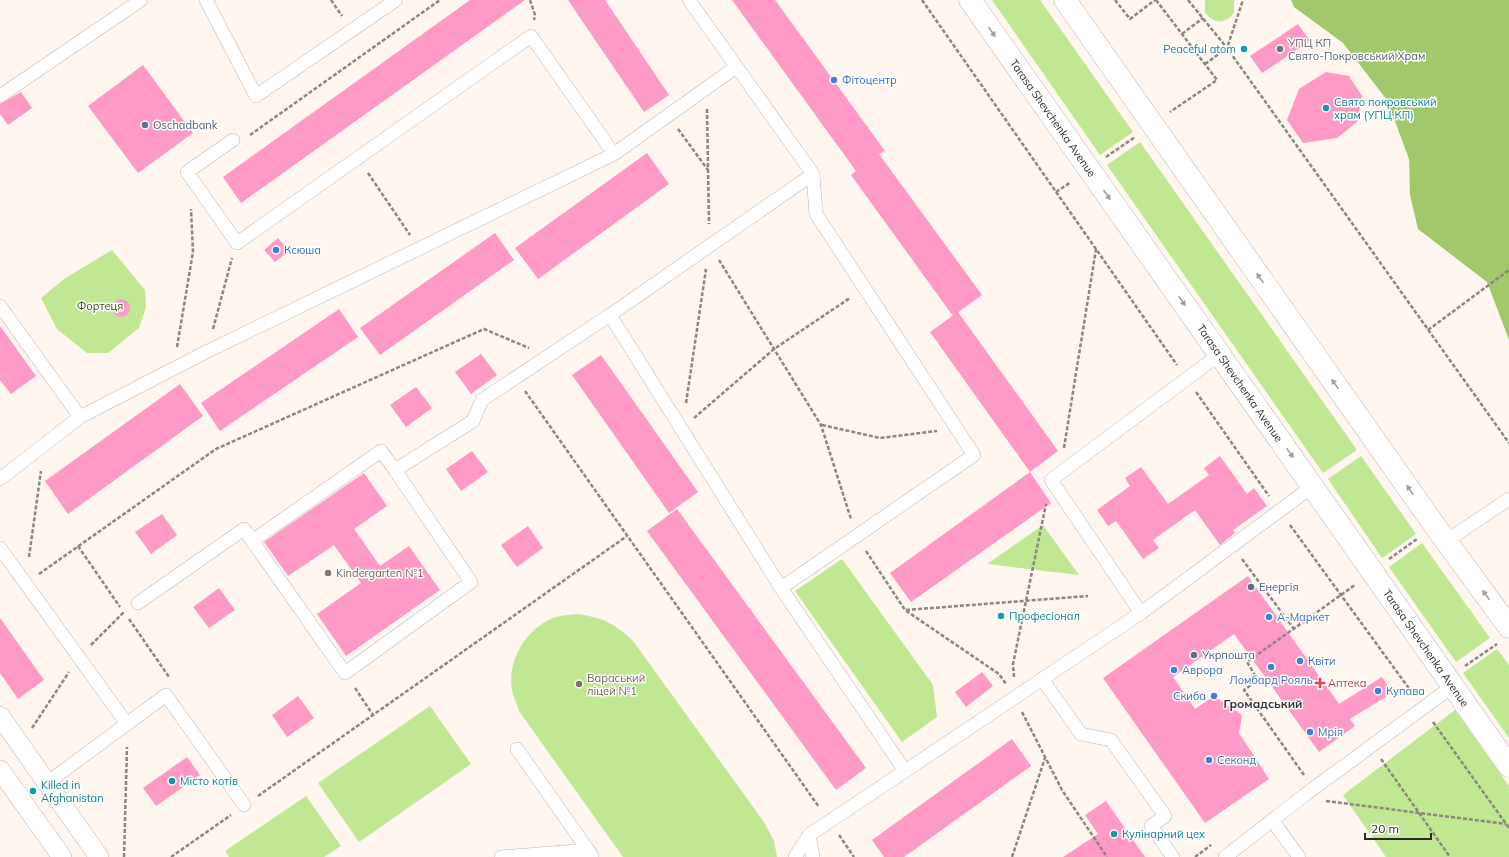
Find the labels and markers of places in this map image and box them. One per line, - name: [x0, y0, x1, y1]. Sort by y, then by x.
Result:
- place label: УПЦ КП Свято-Покровський Храм: [1287, 36, 1425, 63]
- place label: Peaceful atom: [1163, 42, 1236, 56]
- marker: Peaceful atom: [1239, 44, 1249, 54]
- marker: УПЦ КП Свято-Покровський Храм: [1275, 44, 1285, 54]
- place label: Фітоцентр: [842, 73, 897, 87]
- marker: Фітоцентр: [829, 75, 839, 85]
- place label: Свято покровський храм (УПЦ КП): [1334, 95, 1437, 122]
- marker: Свято покровський храм (УПЦ КП): [1321, 103, 1331, 113]
- place label: Oschadbank: [153, 118, 218, 132]
- marker: Oschadbank: [140, 120, 150, 130]
- place label: Ксюша: [284, 243, 321, 257]
- marker: Ксюша: [271, 245, 281, 255]
- place label: Kindergarten №1: [336, 566, 424, 580]
- marker: Kindergarten №1: [323, 568, 333, 578]
- place label: Енергія: [1259, 580, 1299, 594]
- marker: Енергія: [1246, 582, 1256, 592]
- place label: Професіонал: [1009, 609, 1080, 623]
- place label: А-Маркет: [1277, 610, 1330, 624]
- marker: Професіонал: [996, 611, 1006, 621]
- marker: А-Маркет: [1264, 612, 1274, 622]
- place label: Укрпошта: [1201, 648, 1255, 662]
- marker: Укрпошта: [1189, 650, 1199, 660]
- place label: Квіти: [1308, 654, 1336, 668]
- marker: Квіти: [1295, 656, 1305, 666]
- marker: Ломбард Рояль: [1266, 662, 1276, 672]
- place label: Аврора: [1182, 663, 1223, 677]
- marker: Аврора: [1169, 665, 1179, 675]
- place label: Вараський ліцей №1: [587, 671, 645, 698]
- place label: Ломбард Рояль: [1229, 673, 1313, 687]
- place label: Аптека: [1328, 676, 1366, 690]
- marker: Аптека: [1315, 678, 1325, 688]
- marker: Вараський ліцей №1: [574, 679, 584, 689]
- place label: Купава: [1386, 684, 1425, 698]
- marker: Купава: [1373, 686, 1383, 696]
- place label: Скиба: [1173, 689, 1206, 703]
- marker: Скиба: [1209, 691, 1219, 701]
- place label: Мрія: [1318, 725, 1343, 739]
- marker: Мрія: [1305, 727, 1315, 737]
- place label: Секонд: [1217, 753, 1256, 767]
- marker: Секонд: [1204, 755, 1214, 765]
- place label: Місто котів: [180, 774, 238, 788]
- marker: Місто котів: [167, 776, 177, 786]
- place label: Killed in Afghanistan: [41, 778, 104, 805]
- marker: Killed in Afghanistan: [28, 786, 38, 796]
- place label: Кулінарний цех: [1122, 827, 1205, 841]
- marker: Кулінарний цех: [1109, 829, 1119, 839]

